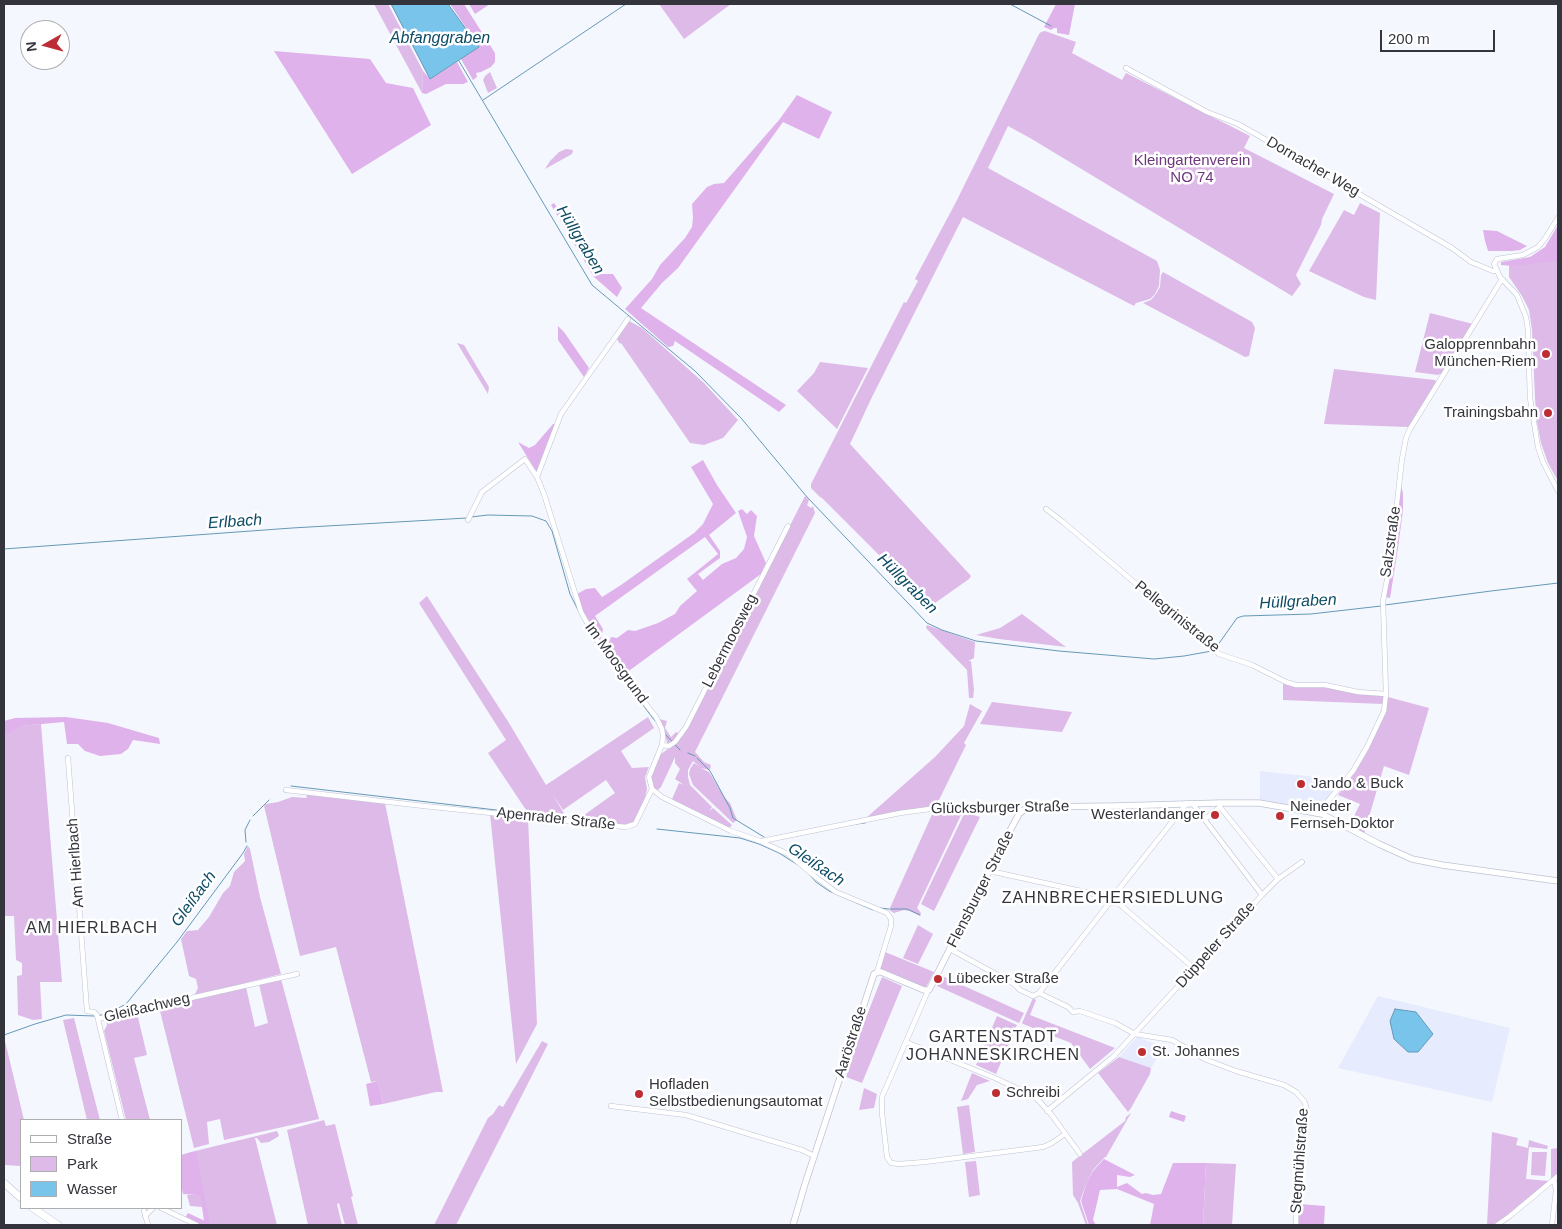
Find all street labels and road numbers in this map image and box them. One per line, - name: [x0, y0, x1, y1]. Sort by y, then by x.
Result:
- street label: Dornacher Weg: [1263, 133, 1363, 201]
- street label: Salzstraße: [1377, 505, 1405, 579]
- street label: Pellegrinistraße: [1131, 577, 1223, 657]
- street label: Lebermoosweg: [699, 591, 761, 691]
- street label: Im Moosgrund: [581, 619, 651, 707]
- street label: Glücksburger Straße: [931, 798, 1069, 818]
- street label: Apenrader Straße: [496, 804, 616, 834]
- street label: Am Hierlbach: [64, 817, 88, 909]
- street label: Flensburger Straße: [944, 827, 1018, 951]
- street label: Düppeler Straße: [1172, 898, 1260, 992]
- street label: Gleißachweg: [102, 989, 192, 1027]
- street label: Aaröstraße: [831, 1004, 871, 1080]
- street label: Stegmühlstraße: [1287, 1108, 1313, 1214]

